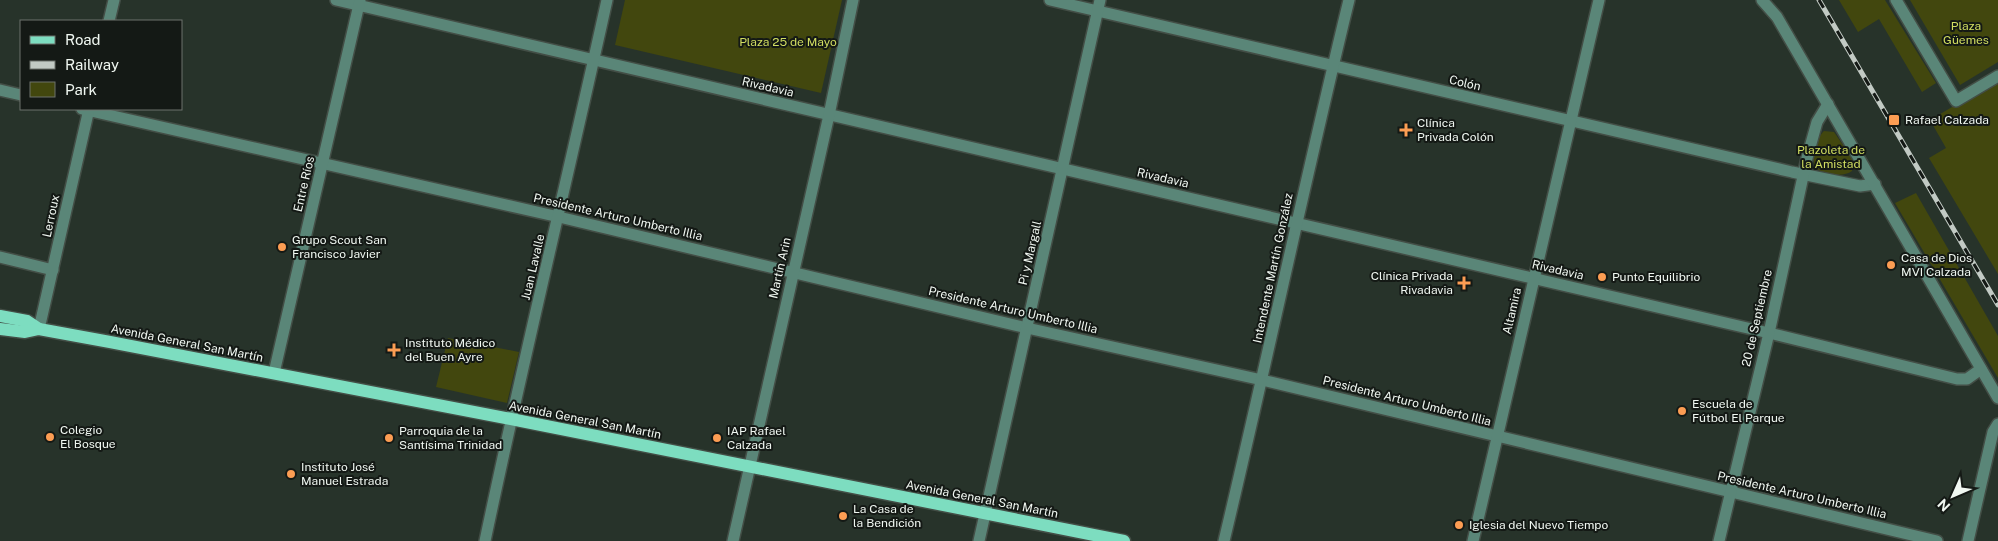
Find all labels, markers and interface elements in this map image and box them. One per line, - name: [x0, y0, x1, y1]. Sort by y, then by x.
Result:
- park label: Plaza Güemes: [1943, 19, 1989, 47]
- legend: [20, 20, 182, 110]
- text: Road: [65, 31, 101, 48]
- park label: Plaza 25 de Mayo: [739, 35, 837, 49]
- text: Railway: [65, 56, 119, 73]
- street label: Colón: [1448, 73, 1482, 93]
- street label: Rivadavia: [741, 74, 795, 100]
- text: Park: [65, 81, 97, 98]
- marker: Rafael Calzada: [1887, 113, 1901, 127]
- place label: Rafael Calzada: [1905, 113, 1989, 127]
- place label: Clínica Privada Colón: [1417, 116, 1494, 144]
- marker: Clínica Privada Colón: [1399, 123, 1413, 137]
- park label: Plazoleta de la Amistad: [1797, 143, 1865, 171]
- street label: Entre Ríos: [291, 155, 317, 213]
- street label: Rivadavia: [1136, 165, 1190, 191]
- street label: Presidente Arturo Umberto Illia: [532, 191, 704, 243]
- street label: Intendente Martín González: [1250, 191, 1296, 344]
- street label: Lerroux: [40, 193, 62, 239]
- street label: Pi y Margall: [1016, 219, 1044, 286]
- street label: Juan Lavalle: [519, 232, 547, 301]
- place label: Grupo Scout San Francisco Javier: [292, 233, 387, 261]
- street label: Martín Arin: [766, 236, 794, 300]
- marker: Grupo Scout San Francisco Javier: [276, 241, 288, 253]
- place label: Casa de Dios MVI Calzada: [1901, 251, 1972, 279]
- street label: Rivadavia: [1531, 257, 1585, 283]
- marker: Casa de Dios MVI Calzada: [1885, 259, 1897, 271]
- street label: 20 de Septiembre: [1739, 268, 1775, 368]
- place label: Clínica Privada Rivadavia: [1371, 269, 1453, 297]
- place label: Punto Equilibrio: [1612, 270, 1700, 284]
- marker: Punto Equilibrio: [1596, 271, 1608, 283]
- marker: Clínica Privada Rivadavia: [1457, 276, 1471, 290]
- street label: Presidente Arturo Umberto Illia: [927, 284, 1099, 336]
- street label: Altamira: [1500, 286, 1524, 336]
- street label: Avenida General San Martín: [110, 321, 264, 365]
- place label: Instituto Médico del Buen Ayre: [405, 336, 496, 364]
- marker: Instituto Médico del Buen Ayre: [387, 343, 401, 357]
- street label: Presidente Arturo Umberto Illia: [1321, 373, 1493, 429]
- place label: Escuela de Fútbol El Parque: [1692, 397, 1785, 425]
- street label: Avenida General San Martín: [508, 398, 662, 442]
- marker: Escuela de Fútbol El Parque: [1676, 405, 1688, 417]
- place label: Colegio El Bosque: [60, 423, 116, 451]
- place label: Parroquia de la Santísima Trinidad: [399, 424, 502, 452]
- place label: IAP Rafael Calzada: [727, 424, 786, 452]
- marker: Colegio El Bosque: [44, 431, 56, 443]
- marker: Parroquia de la Santísima Trinidad: [383, 432, 395, 444]
- marker: IAP Rafael Calzada: [711, 432, 723, 444]
- place label: Instituto José Manuel Estrada: [301, 460, 388, 488]
- marker: Instituto José Manuel Estrada: [285, 468, 297, 480]
- street label: Presidente Arturo Umberto Illia: [1716, 469, 1888, 521]
- north arrow: [1928, 471, 1978, 521]
- street label: Avenida General San Martín: [905, 477, 1059, 521]
- text: N: [1934, 496, 1953, 515]
- place label: La Casa de la Bendición: [853, 502, 921, 530]
- marker: La Casa de la Bendición: [837, 510, 849, 522]
- place label: Iglesia del Nuevo Tiempo: [1469, 518, 1608, 532]
- marker: Iglesia del Nuevo Tiempo: [1453, 519, 1465, 531]

